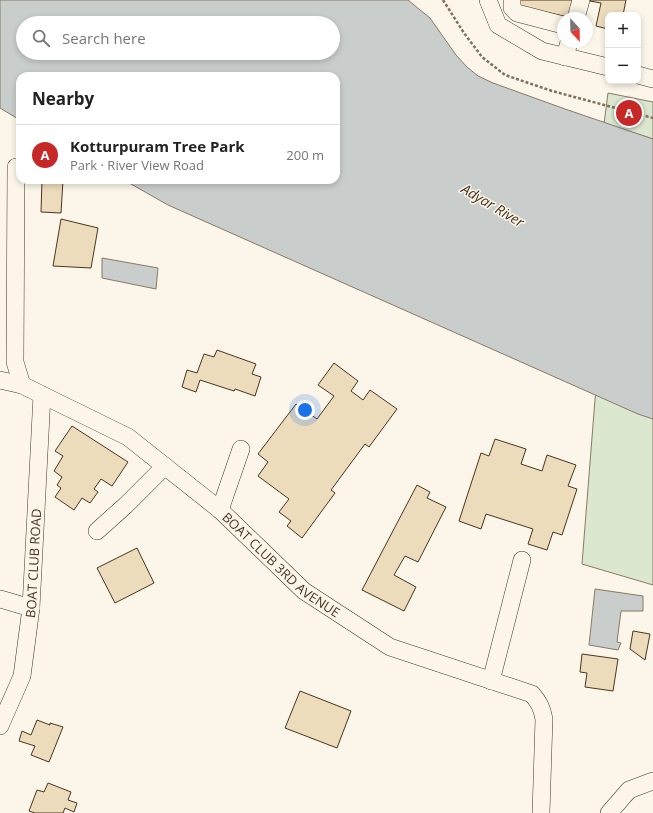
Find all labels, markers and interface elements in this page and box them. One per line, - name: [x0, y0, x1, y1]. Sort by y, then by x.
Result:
- north arrow: [557, 12, 593, 48]
- map controls: [605, 12, 641, 84]
- button: +: [605, 12, 641, 48]
- search box: [16, 16, 340, 60]
- icon: search: [30, 27, 52, 49]
- text: Search here: [62, 28, 146, 48]
- button: −: [605, 48, 641, 84]
- text: Nearby: [32, 87, 94, 110]
- pin: A: [616, 98, 642, 128]
- text: Kotturpuram Tree Park: [70, 136, 245, 156]
- text: A: [41, 146, 49, 164]
- text: 200 m: [286, 146, 324, 164]
- text: Park · River View Road: [70, 156, 204, 174]
- water label: Adyar River: [457, 178, 528, 231]
- your location: [295, 400, 315, 420]
- street label: BOAT CLUB ROAD: [21, 508, 45, 619]
- street label: BOAT CLUB 3RD AVENUE: [219, 508, 344, 621]

